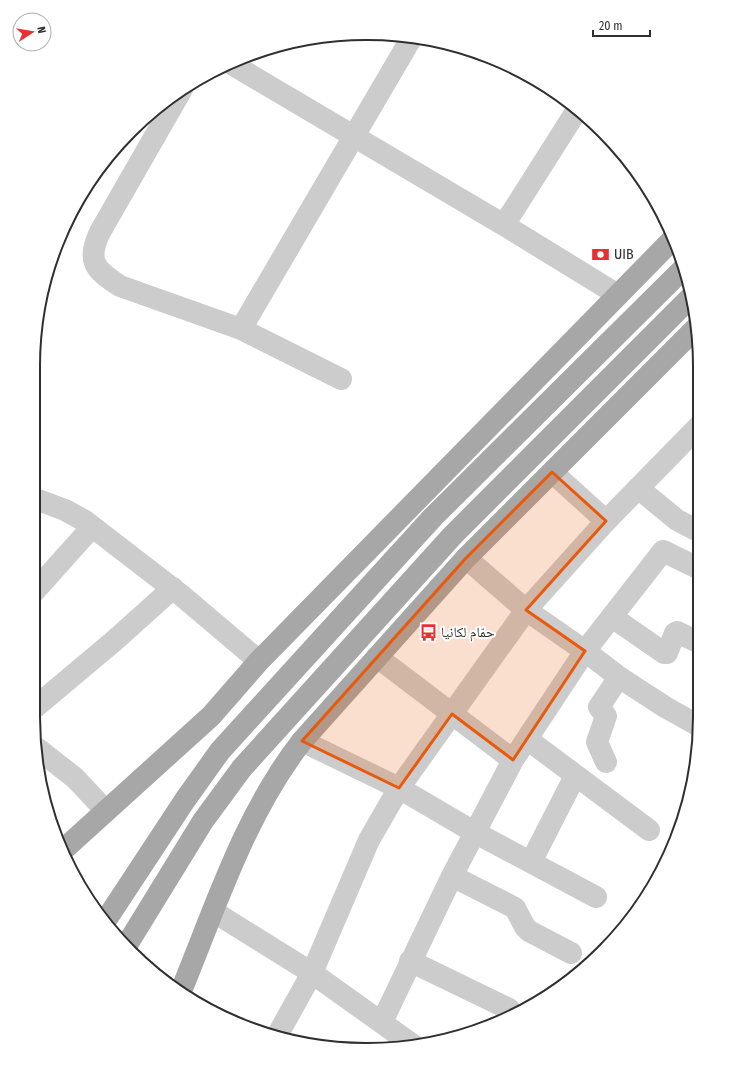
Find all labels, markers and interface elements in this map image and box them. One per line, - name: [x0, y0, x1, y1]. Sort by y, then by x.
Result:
- north arrow: [12, 12, 52, 52]
- scale bar: [593, 12, 650, 38]
- text: 20 m: [599, 19, 623, 33]
- text: N: [34, 25, 48, 35]
- bank icon: UIB: [591, 244, 611, 264]
- place label: UIB: [614, 246, 634, 263]
- bus stop icon: حمّام لكانيا: [418, 622, 438, 642]
- place label: حمّام لكانيا: [441, 624, 495, 642]

